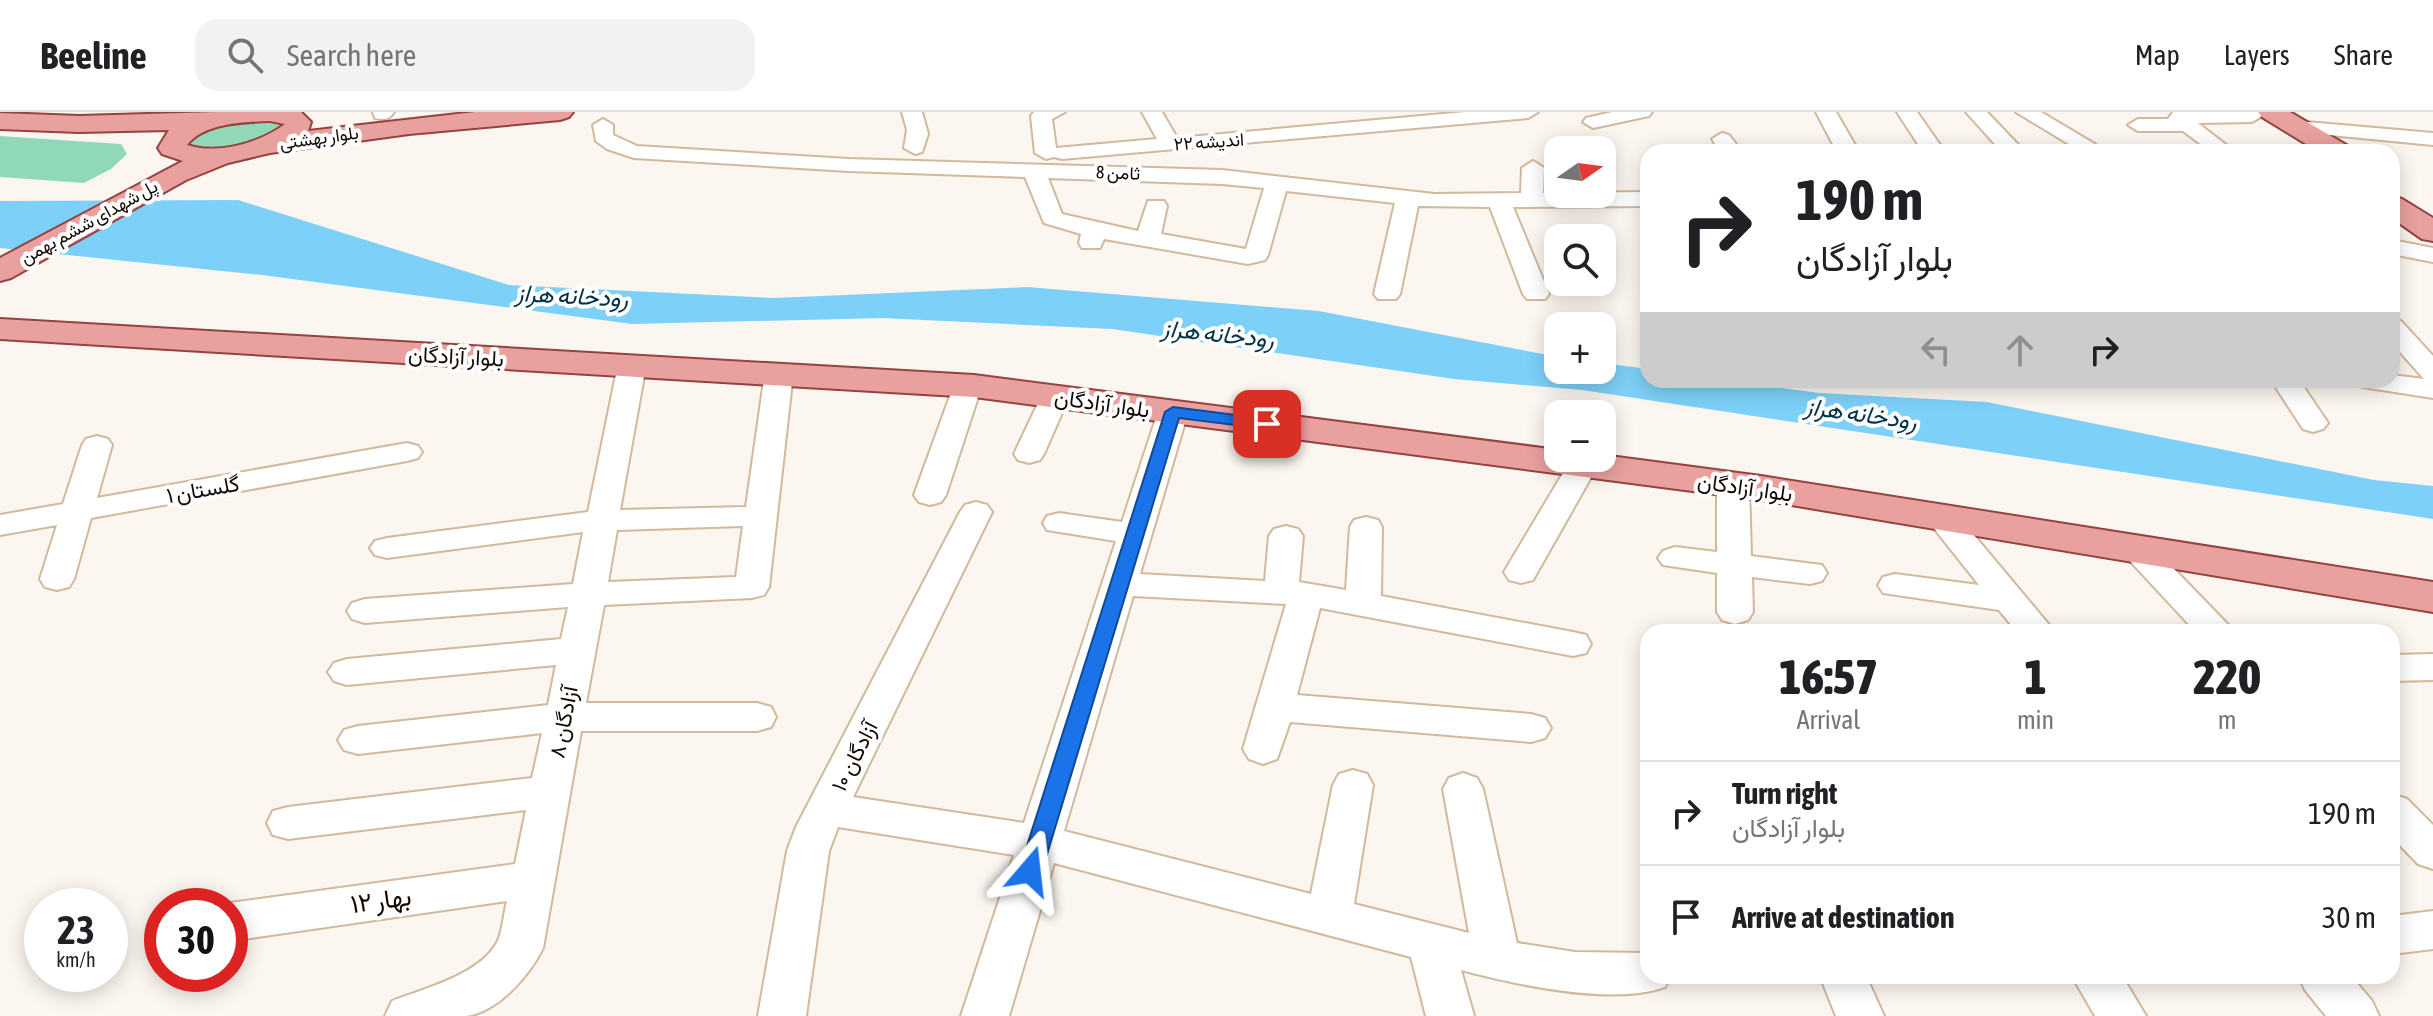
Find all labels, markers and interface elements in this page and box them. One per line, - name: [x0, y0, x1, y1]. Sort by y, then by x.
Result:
- search box: [195, 19, 755, 91]
- icon: search: [223, 33, 267, 77]
- text: Beeline: [40, 34, 147, 77]
- text: Search here: [287, 38, 416, 72]
- text: Map: [2135, 39, 2180, 71]
- text: Layers: [2224, 39, 2290, 71]
- text: Share: [2334, 39, 2393, 71]
- street label: بلوار بهشتی: [278, 122, 360, 154]
- street label: اندیشه ۲۲: [1173, 129, 1245, 154]
- north arrow: [1544, 136, 1616, 208]
- map controls: [1544, 136, 1616, 472]
- street label: ثامن 8: [1096, 161, 1141, 185]
- text: 190 m: [1796, 168, 1923, 232]
- street label: پل شهدای ششم بهمن: [16, 175, 162, 270]
- icon: right: [1664, 176, 1768, 280]
- button: search: [1544, 224, 1616, 296]
- text: بلوار آزادگان: [1796, 237, 1953, 279]
- water label: رودخانه هراز: [513, 279, 629, 314]
- button: +: [1544, 312, 1616, 384]
- water label: رودخانه هراز: [1158, 314, 1276, 355]
- icon: left: [1914, 328, 1958, 372]
- icon: ahead: [1998, 328, 2042, 372]
- icon: right: [2082, 328, 2126, 372]
- street label: بلوار آزادگان: [407, 341, 505, 372]
- street label: بلوار آزادگان: [1053, 383, 1151, 424]
- pin: [1233, 390, 1301, 458]
- water label: رودخانه هراز: [1801, 392, 1919, 437]
- button: −: [1544, 400, 1616, 472]
- icon: arrive: [1245, 402, 1289, 446]
- street label: بلوار آزادگان: [1696, 467, 1794, 508]
- street label: گلستان ۱: [164, 470, 242, 508]
- text: 16:57: [1779, 649, 1878, 704]
- text: 1: [2024, 649, 2047, 704]
- text: 220: [2193, 649, 2261, 704]
- street label: آزادگان ۸: [543, 682, 584, 760]
- text: Arrival: [1797, 705, 1860, 735]
- text: min: [2017, 705, 2054, 735]
- text: m: [2218, 705, 2236, 735]
- street label: آزادگان ۱۰: [825, 715, 884, 796]
- text: Turn right: [1732, 776, 1838, 810]
- icon: right: [1664, 791, 1708, 835]
- text: 190 m: [2308, 796, 2376, 830]
- text: بلوار آزادگان: [1732, 813, 1845, 843]
- position arrow: [988, 829, 1072, 913]
- street label: بهار ۱۲: [349, 881, 413, 920]
- speed limit sign: 30: [144, 888, 248, 992]
- icon: arrive: [1664, 895, 1708, 939]
- text: Arrive at destination: [1732, 900, 1954, 934]
- text: 30 m: [2322, 900, 2376, 934]
- text: 23: [57, 907, 95, 952]
- text: km/h: [56, 948, 96, 971]

